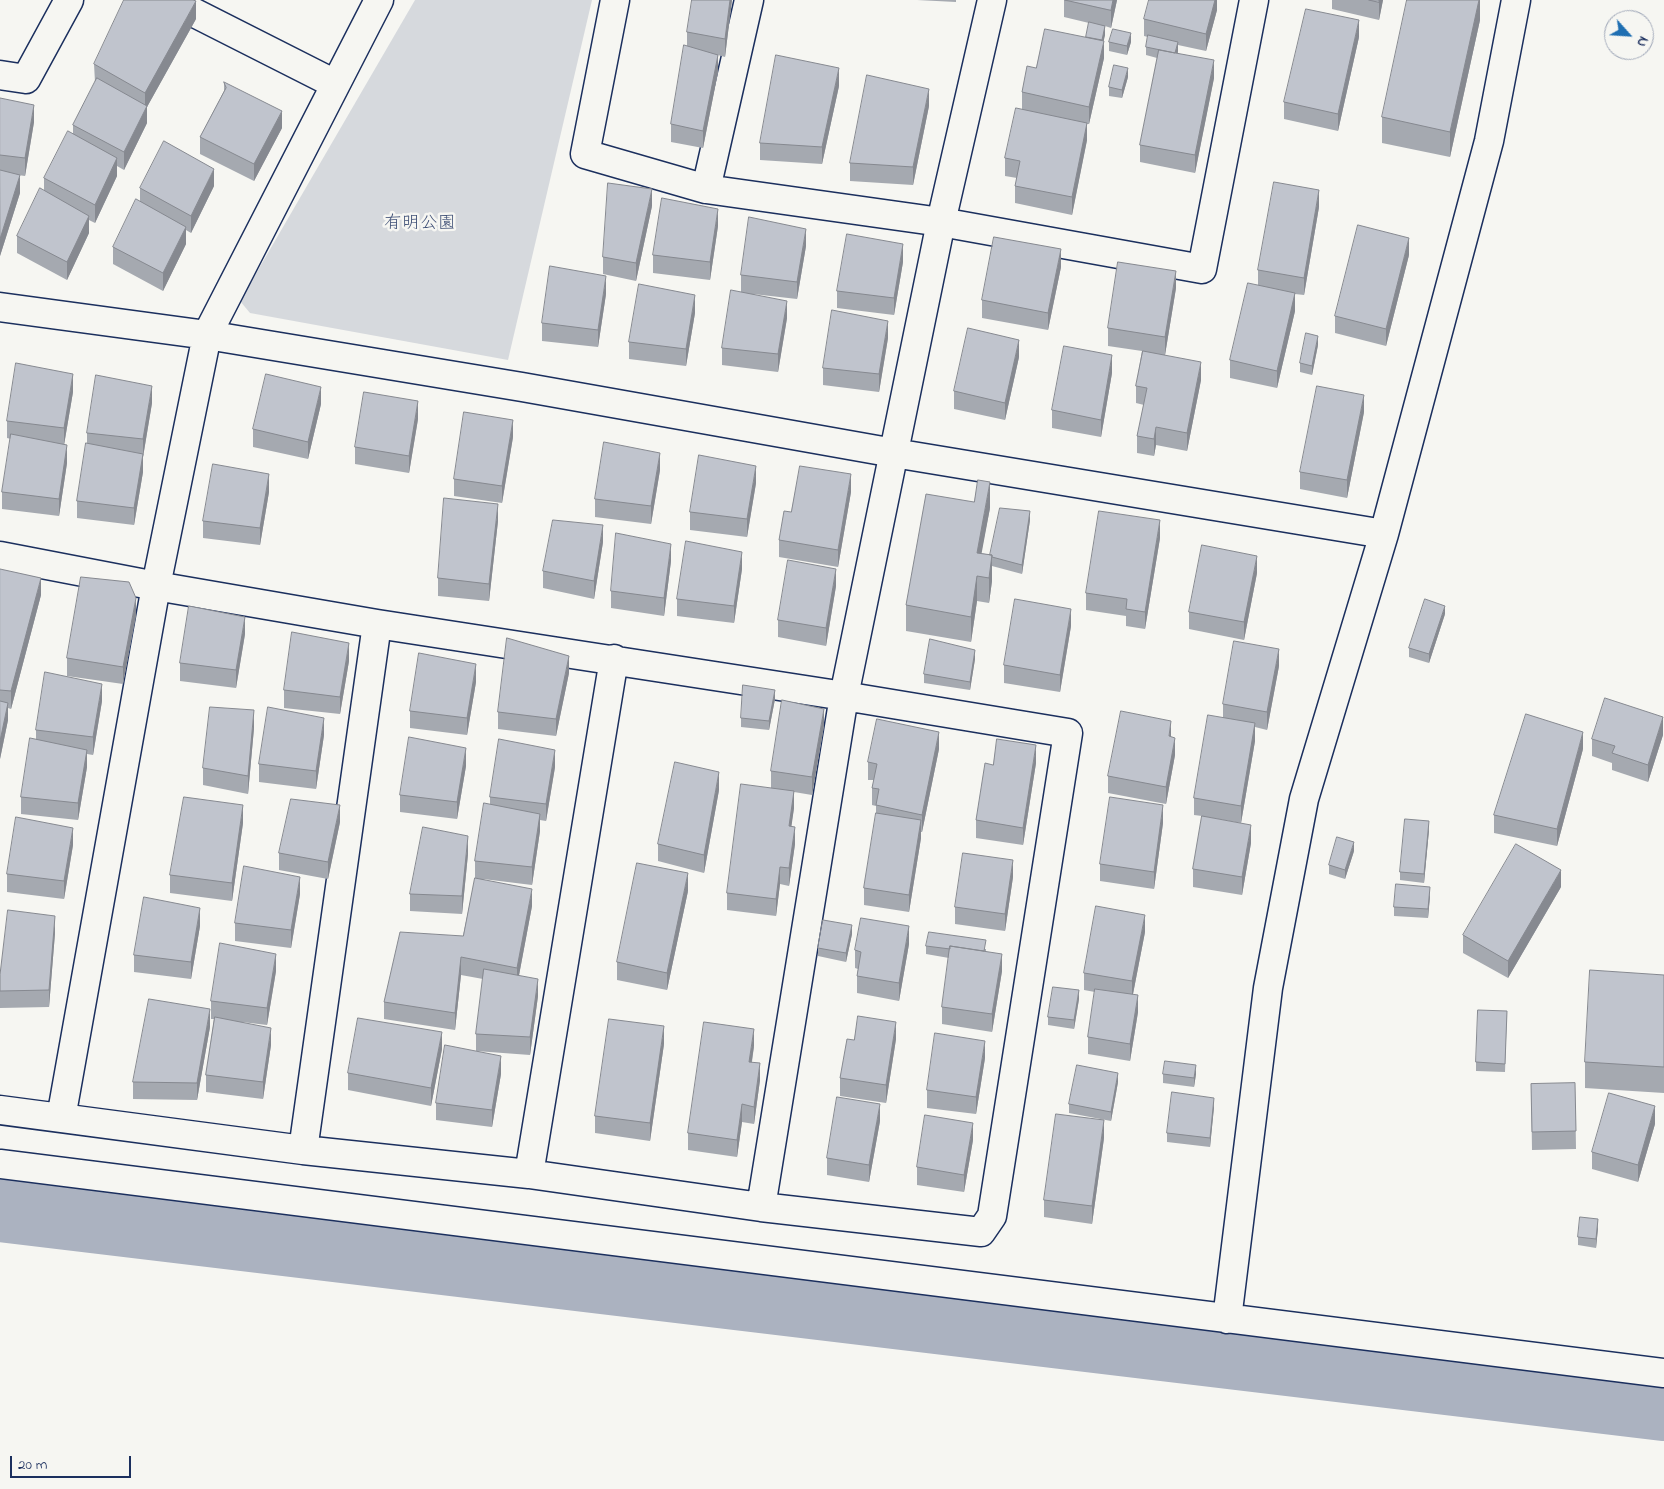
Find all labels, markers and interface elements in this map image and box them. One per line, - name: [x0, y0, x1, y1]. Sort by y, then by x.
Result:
- north arrow: [1604, 10, 1654, 60]
- text: N: [1631, 32, 1654, 50]
- park label: 有明公園: [384, 214, 456, 236]
- scale bar: [12, 1446, 134, 1478]
- text: 20 m: [18, 1454, 47, 1476]

